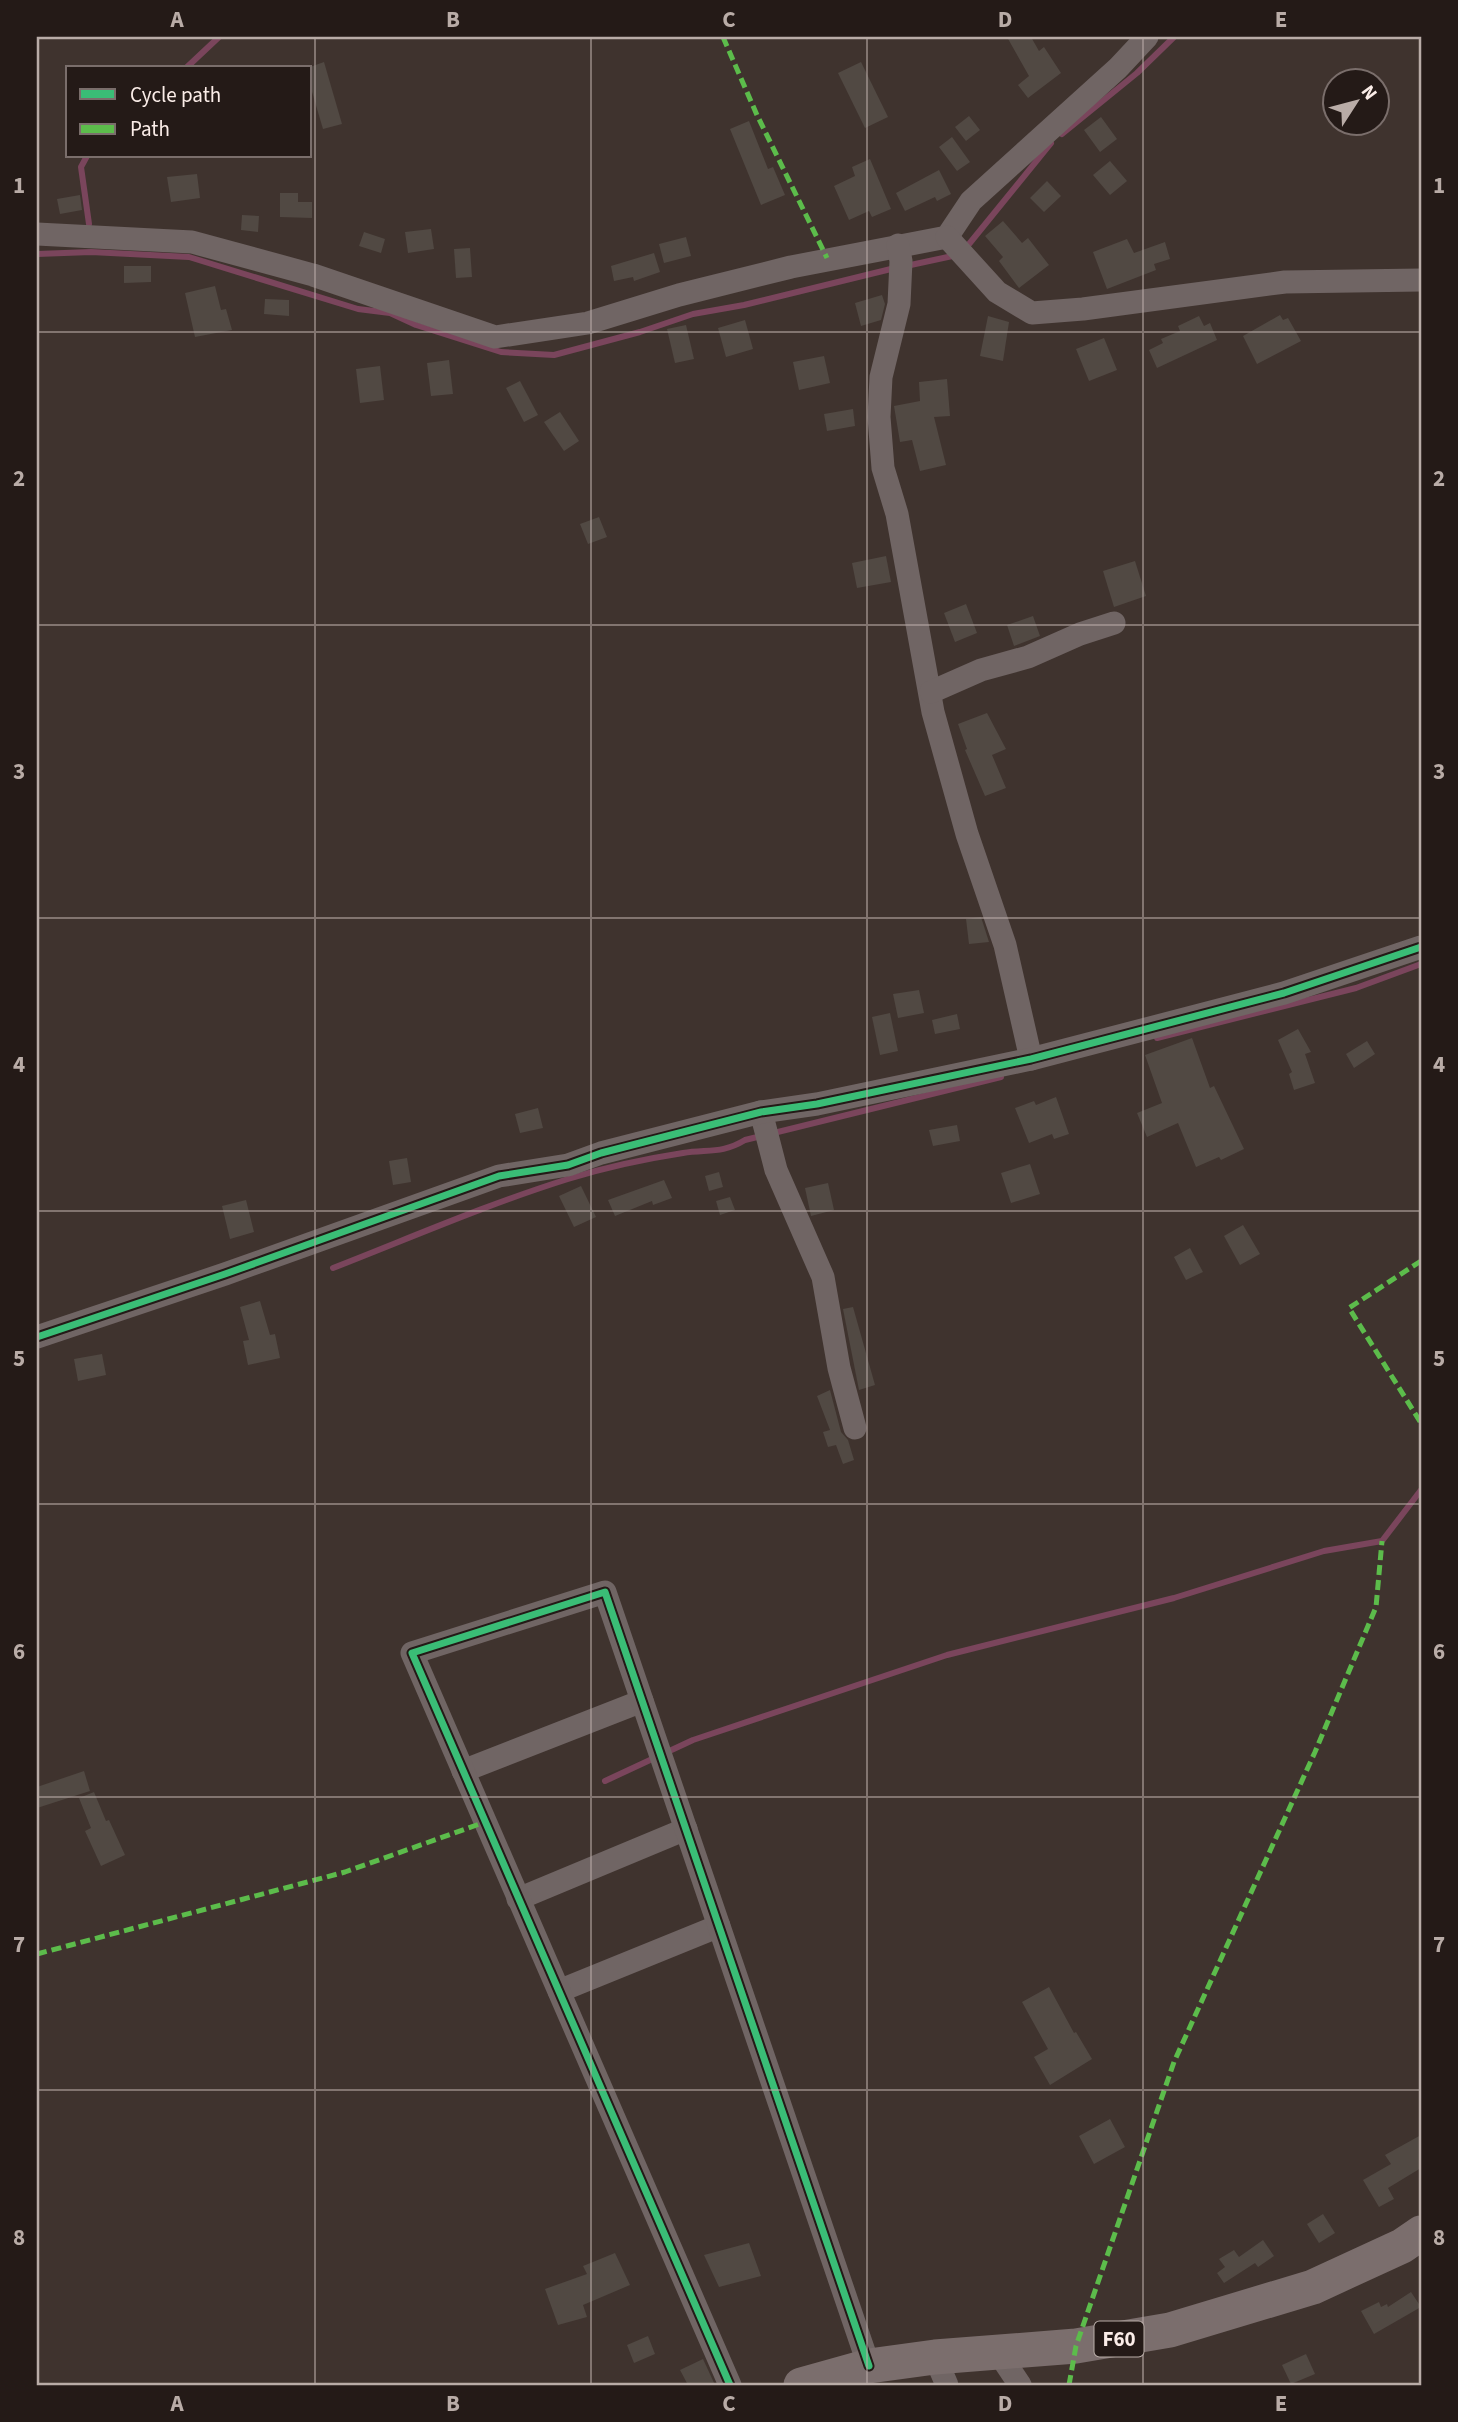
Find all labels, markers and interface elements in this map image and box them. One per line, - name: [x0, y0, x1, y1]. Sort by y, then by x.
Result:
- text: A: [169, 3, 184, 36]
- text: B: [446, 3, 460, 36]
- text: C: [722, 3, 736, 36]
- text: D: [998, 3, 1012, 36]
- text: E: [1275, 3, 1287, 36]
- legend: [66, 66, 312, 158]
- north arrow: [1322, 66, 1392, 136]
- text: Cycle path: [130, 80, 221, 110]
- text: N: [1354, 80, 1383, 106]
- text: Path: [130, 114, 170, 144]
- text: 1: [13, 169, 25, 202]
- text: 1: [1433, 169, 1445, 202]
- text: 2: [13, 462, 25, 495]
- text: 2: [1433, 462, 1445, 495]
- text: 3: [13, 755, 25, 788]
- text: 3: [1433, 755, 1445, 788]
- text: 4: [13, 1048, 25, 1081]
- text: 4: [1433, 1048, 1445, 1081]
- text: 5: [13, 1342, 25, 1375]
- text: 5: [1433, 1342, 1445, 1375]
- text: 6: [13, 1635, 25, 1668]
- text: 6: [1433, 1635, 1445, 1668]
- text: 7: [13, 1928, 25, 1961]
- text: 7: [1433, 1928, 1445, 1961]
- text: 8: [13, 2221, 25, 2254]
- text: 8: [1433, 2221, 1445, 2254]
- road number: F60: [1094, 2322, 1144, 2356]
- text: A: [169, 2387, 184, 2420]
- text: B: [446, 2387, 460, 2420]
- text: C: [722, 2387, 736, 2420]
- text: D: [998, 2387, 1012, 2420]
- text: E: [1275, 2387, 1287, 2420]

